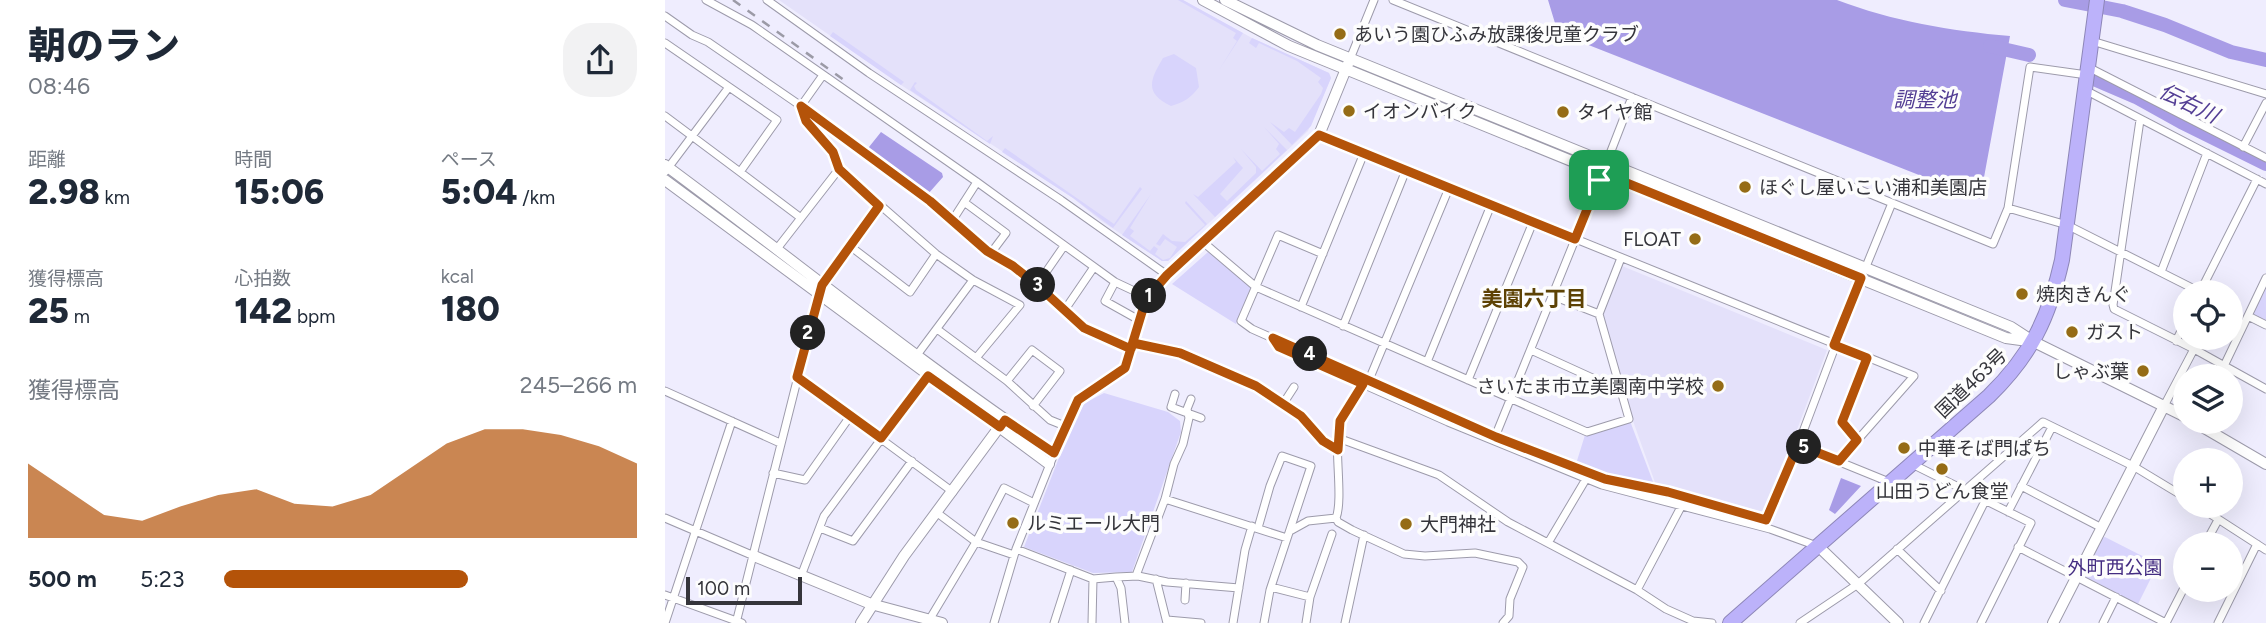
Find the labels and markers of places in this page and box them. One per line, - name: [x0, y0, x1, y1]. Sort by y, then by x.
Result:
- place label: あいう園ひふみ放課後児童クラブ: [1354, 23, 1639, 46]
- marker: あいう園ひふみ放課後児童クラブ: [1332, 26, 1348, 42]
- place label: イオンバイク: [1363, 100, 1477, 123]
- place label: タイヤ館: [1577, 101, 1652, 124]
- marker: イオンバイク: [1341, 103, 1357, 119]
- marker: タイヤ館: [1555, 104, 1571, 120]
- pin: [1569, 150, 1629, 210]
- place label: ほぐし屋いこい浦和美園店: [1759, 176, 1987, 199]
- marker: ほぐし屋いこい浦和美園店: [1737, 179, 1753, 195]
- place label: FLOAT: [1623, 228, 1681, 251]
- marker: FLOAT: [1687, 231, 1703, 247]
- pin: 3: [1021, 268, 1055, 302]
- pin: 1: [1131, 278, 1167, 314]
- place label: 焼肉きんぐ: [2036, 283, 2131, 306]
- marker: 焼肉きんぐ: [2014, 286, 2030, 302]
- pin: 2: [790, 316, 825, 350]
- place label: ガスト: [2086, 321, 2143, 344]
- marker: ガスト: [2064, 324, 2080, 340]
- pin: 4: [1293, 336, 1327, 372]
- place label: しゃぶ葉: [2053, 360, 2129, 383]
- marker: しゃぶ葉: [2135, 363, 2151, 379]
- place label: さいたま市立美園南中学校: [1477, 375, 1704, 398]
- marker: さいたま市立美園南中学校: [1710, 378, 1726, 394]
- pin: 5: [1787, 430, 1821, 464]
- place label: 中華そば門ぱち: [1918, 437, 2051, 460]
- marker: 中華そば門ぱち: [1896, 440, 1912, 456]
- marker: 山田うどん食堂: [1934, 461, 1950, 477]
- place label: 山田うどん食堂: [1875, 480, 2009, 503]
- place label: ルミエール大門: [1027, 512, 1160, 535]
- place label: 大門神社: [1420, 513, 1496, 536]
- marker: ルミエール大門: [1005, 515, 1021, 531]
- marker: 大門神社: [1398, 516, 1414, 532]

